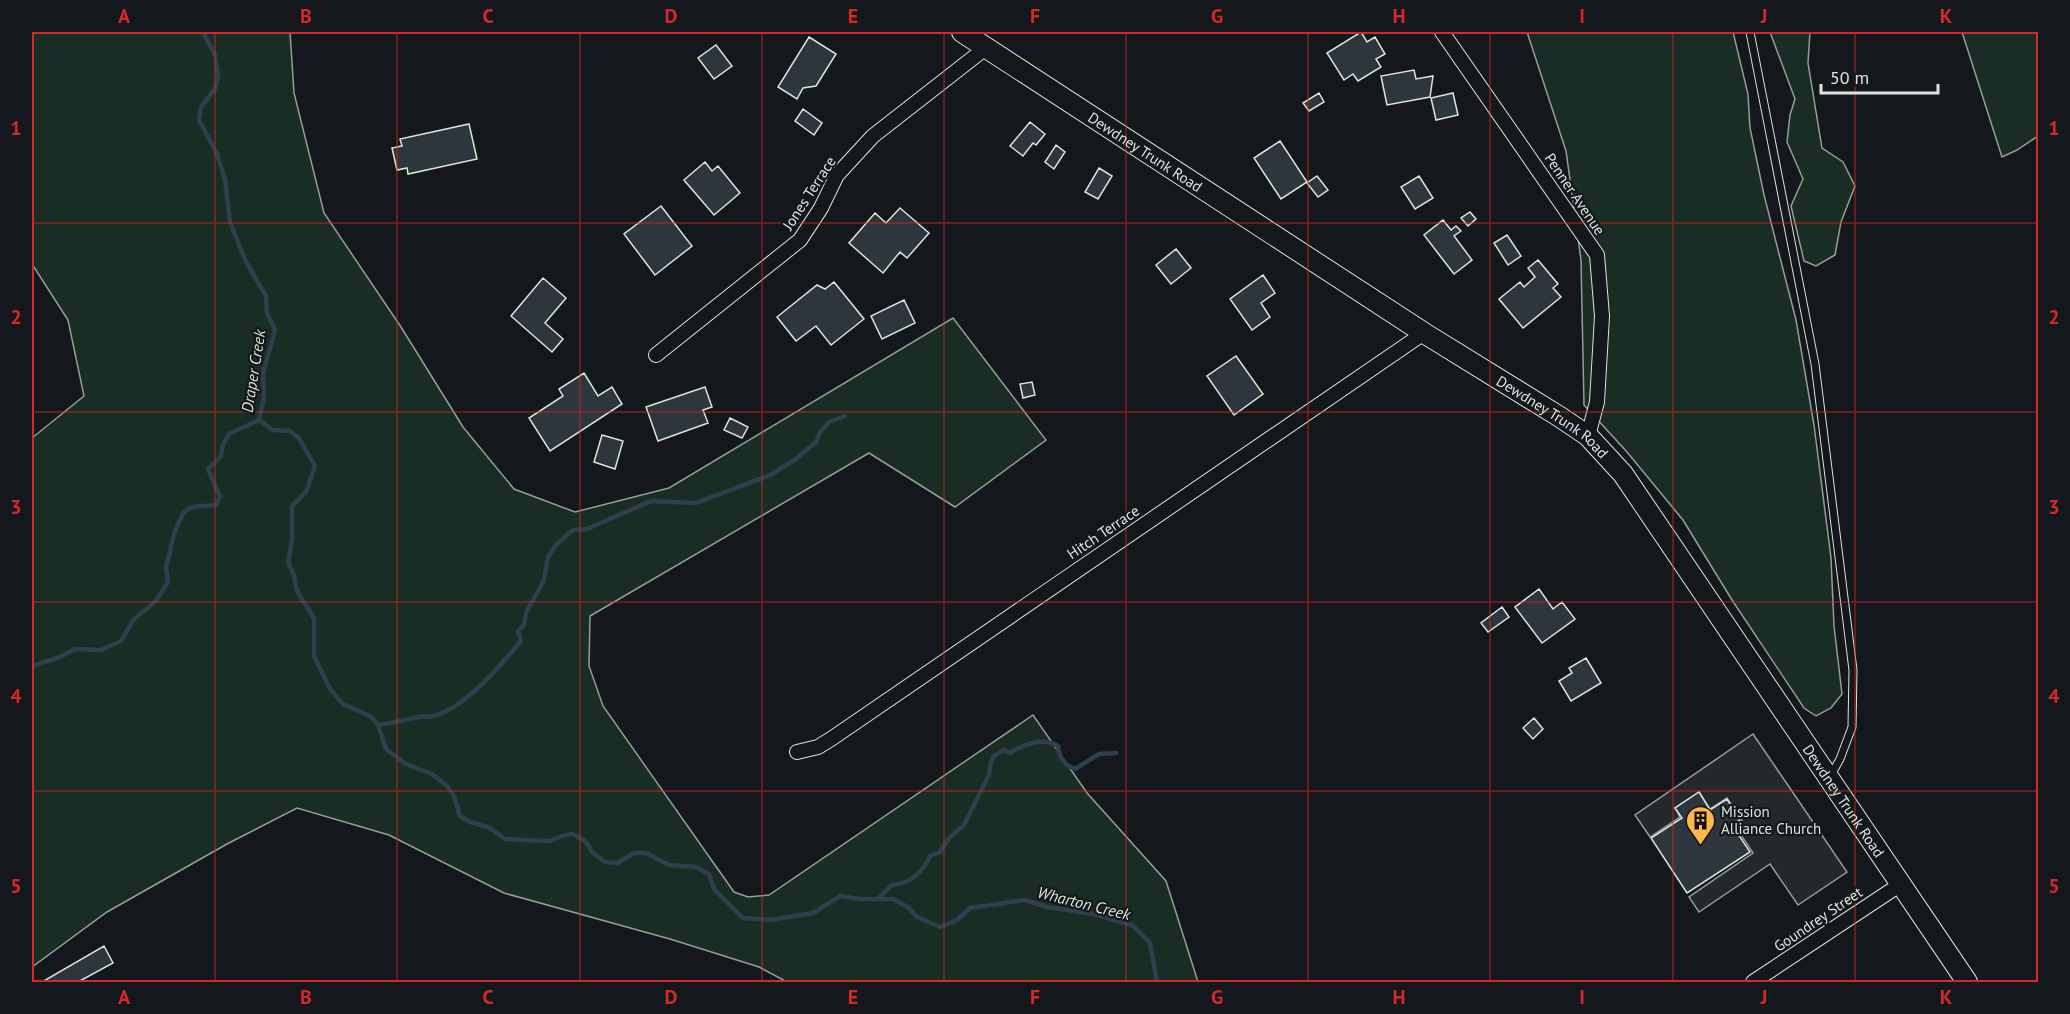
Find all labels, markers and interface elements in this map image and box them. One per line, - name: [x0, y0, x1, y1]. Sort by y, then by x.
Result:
- text: A: [118, 3, 131, 29]
- text: B: [300, 3, 312, 29]
- text: C: [482, 3, 494, 29]
- text: D: [665, 3, 678, 29]
- text: E: [848, 3, 858, 29]
- text: F: [1030, 3, 1040, 29]
- text: G: [1211, 3, 1223, 29]
- text: H: [1392, 3, 1406, 29]
- text: I: [1579, 3, 1585, 29]
- text: J: [1760, 3, 1767, 29]
- text: K: [1940, 3, 1953, 29]
- scale bar: [1821, 57, 1938, 95]
- text: 50 m: [1830, 66, 1869, 89]
- street label: Dewdney Trunk Road: [1085, 107, 1206, 196]
- text: 1: [10, 115, 22, 141]
- text: 1: [2048, 115, 2060, 141]
- street label: Penner Avenue: [1541, 149, 1609, 239]
- street label: Jones Terrace: [778, 153, 840, 234]
- text: 2: [10, 304, 22, 330]
- text: 2: [2048, 304, 2060, 330]
- water label: Draper Creek: [237, 327, 270, 414]
- street label: Dewdney Trunk Road: [1493, 371, 1613, 462]
- text: 3: [10, 494, 22, 520]
- text: 3: [2048, 494, 2060, 520]
- street label: Hitch Terrace: [1063, 501, 1143, 563]
- text: 4: [10, 683, 22, 709]
- text: 4: [2048, 683, 2060, 709]
- street label: Dewdney Trunk Road: [1799, 740, 1889, 861]
- place label: Mission Alliance Church: [1721, 802, 1821, 838]
- building icon: Mission Alliance Church: [1684, 804, 1716, 846]
- text: 5: [10, 873, 22, 899]
- text: 5: [2048, 873, 2060, 899]
- water label: Wharton Creek: [1035, 882, 1133, 924]
- street label: Goundrey Street: [1770, 882, 1866, 956]
- text: A: [118, 984, 131, 1010]
- text: B: [300, 984, 312, 1010]
- text: C: [482, 984, 494, 1010]
- text: D: [665, 984, 678, 1010]
- text: E: [848, 984, 858, 1010]
- text: F: [1030, 984, 1040, 1010]
- text: G: [1211, 984, 1223, 1010]
- text: H: [1392, 984, 1406, 1010]
- text: I: [1579, 984, 1585, 1010]
- text: J: [1760, 984, 1767, 1010]
- text: K: [1940, 984, 1953, 1010]

